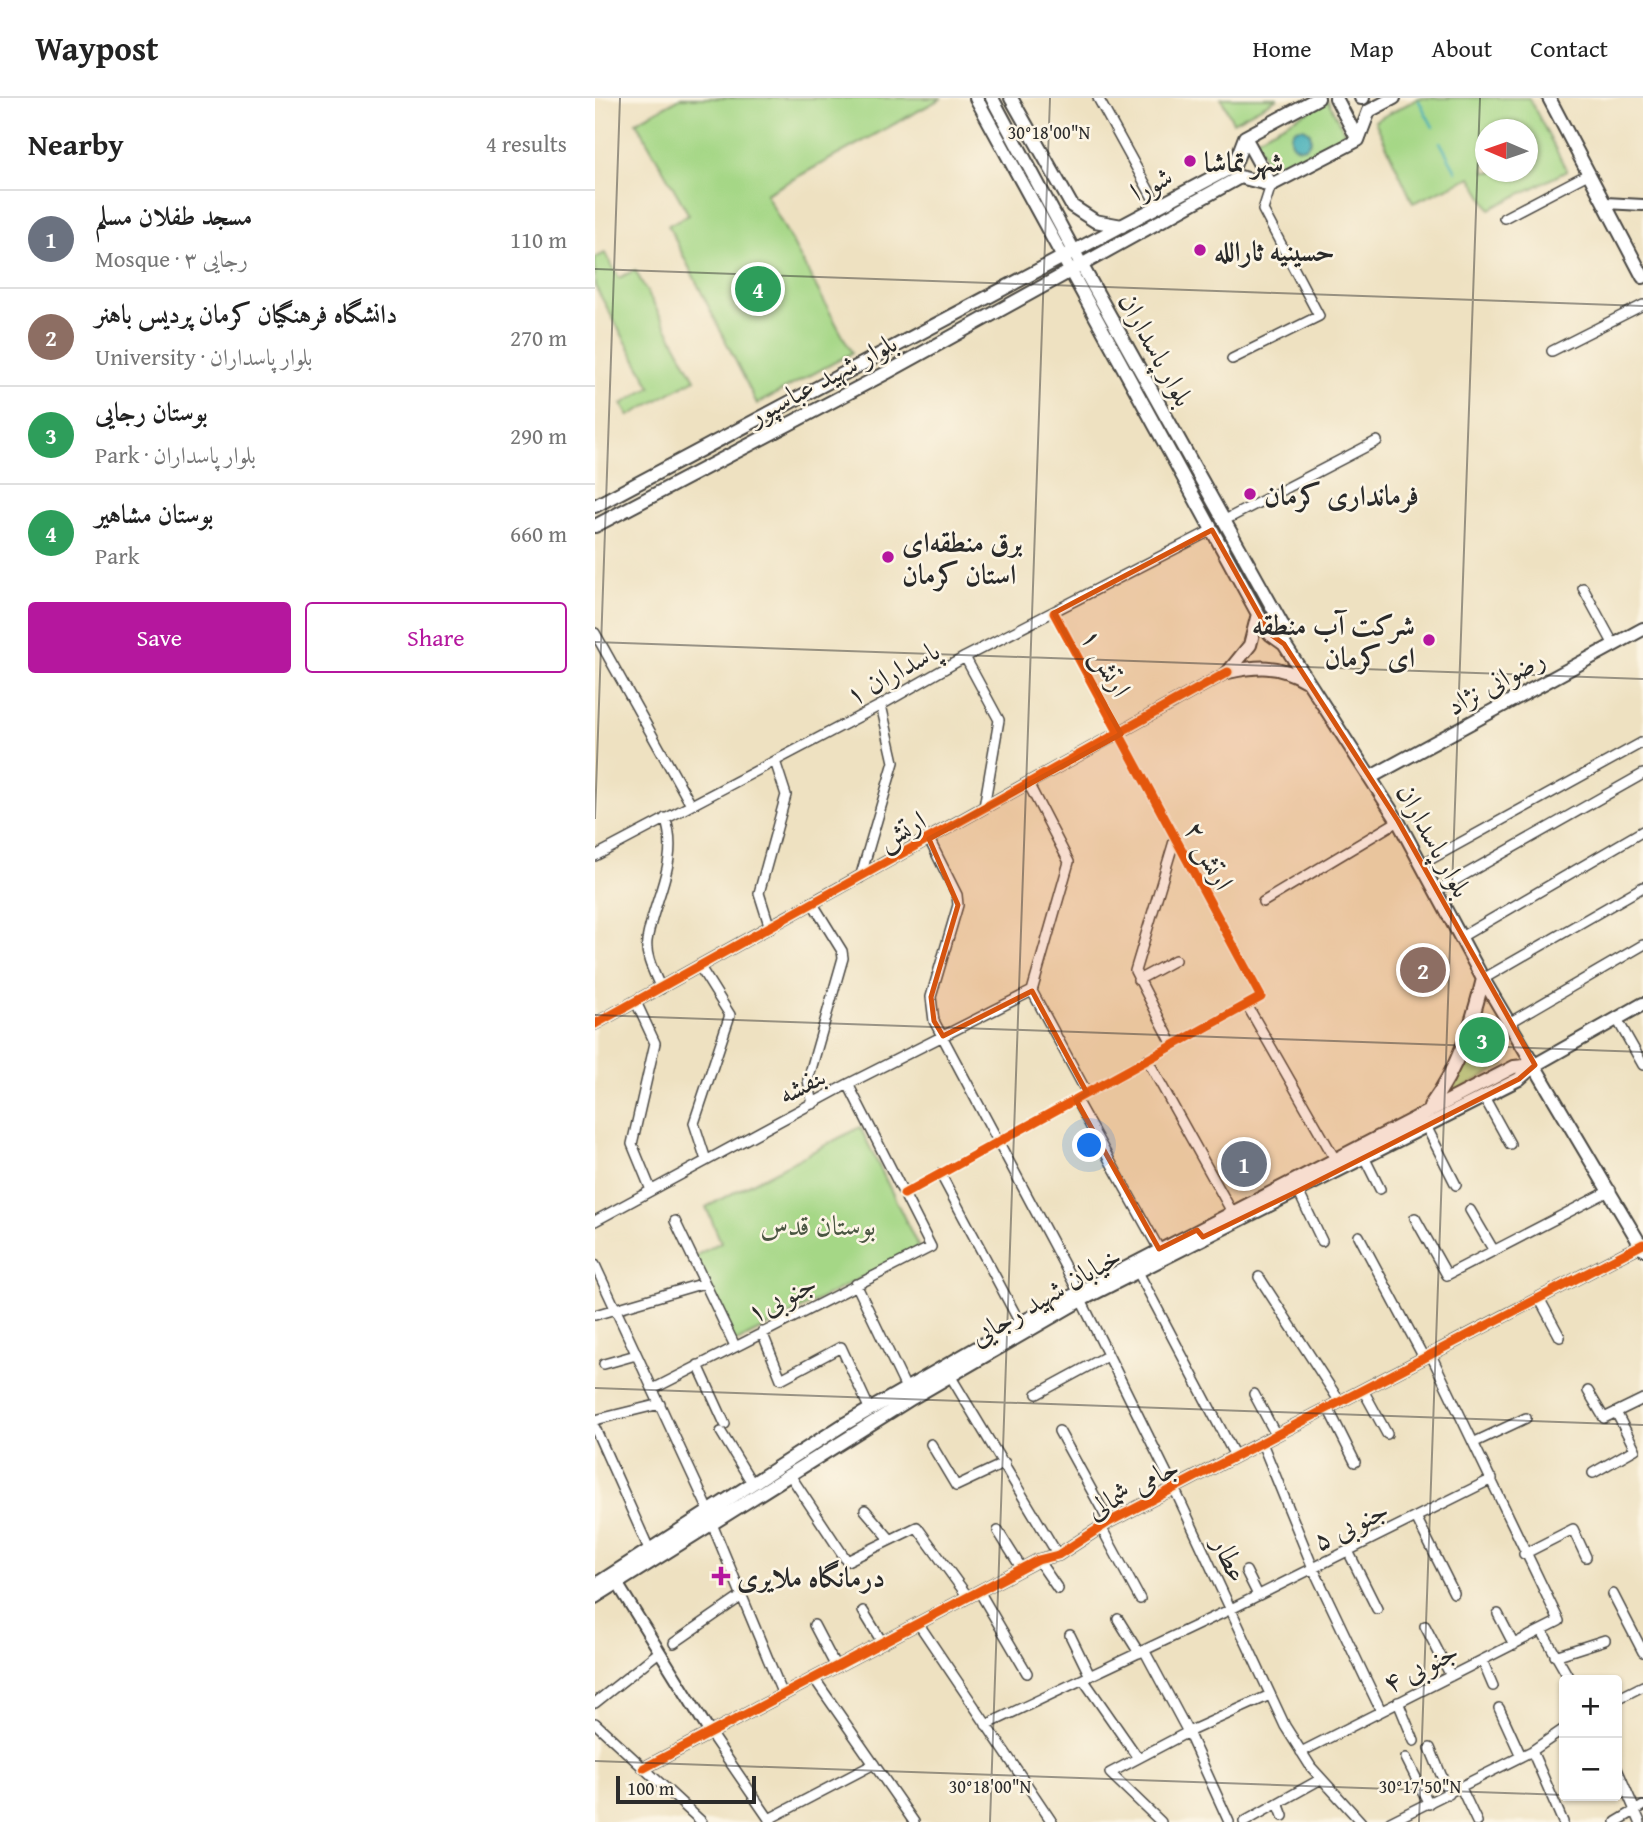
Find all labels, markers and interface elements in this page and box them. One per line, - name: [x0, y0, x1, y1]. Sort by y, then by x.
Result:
- text: Waypost: [35, 24, 159, 72]
- text: Home: [1253, 31, 1312, 66]
- text: Map: [1350, 31, 1394, 66]
- text: About: [1432, 31, 1492, 66]
- text: Contact: [1530, 31, 1608, 66]
- text: 30°18'00"N: [1008, 119, 1091, 146]
- north arrow: [1475, 119, 1538, 182]
- text: Nearby: [28, 122, 124, 166]
- text: 4 results: [486, 127, 567, 160]
- place label: شهر تماشا: [1204, 141, 1283, 182]
- marker: شهر تماشا: [1182, 153, 1198, 169]
- street label: شورا: [1122, 155, 1180, 211]
- text: مسجد طفلان مسلم: [95, 196, 252, 235]
- text: 1: [45, 223, 57, 256]
- text: 110 m: [510, 223, 567, 256]
- place label: حسینیه ثارالله: [1214, 230, 1335, 271]
- text: Mosque · رجایی ۳: [95, 242, 248, 275]
- marker: حسینیه ثارالله: [1192, 242, 1208, 258]
- pin: 4: [735, 263, 781, 315]
- street label: بلوار پاسداران: [1108, 284, 1205, 414]
- text: دانشگاه فرهنگیان کرمان پردیس باهنر: [95, 294, 398, 333]
- text: 2: [45, 321, 57, 354]
- text: 270 m: [510, 321, 567, 354]
- street label: بلوار شهید عباسپور: [737, 321, 904, 436]
- text: University · بلوار پاسداران: [95, 340, 312, 373]
- text: بوستان رجایی: [95, 392, 208, 431]
- text: 3: [45, 419, 57, 452]
- text: 290 m: [510, 419, 567, 452]
- text: Park · بلوار پاسداران: [95, 438, 256, 471]
- place label: فرمانداری کرمان: [1264, 474, 1419, 515]
- marker: فرمانداری کرمان: [1242, 486, 1258, 502]
- text: بوستان مشاهیر: [95, 494, 213, 533]
- text: 4: [45, 517, 57, 550]
- text: 660 m: [510, 517, 567, 550]
- place label: برق منطقه‌ای استان کرمان: [902, 521, 1023, 594]
- text: Park: [95, 539, 139, 572]
- marker: برق منطقه‌ای استان کرمان: [880, 549, 896, 565]
- button: Save: [28, 602, 291, 673]
- button: Share: [305, 602, 567, 673]
- place label: شرکت آب منطقه ای کرمان: [1252, 604, 1415, 677]
- street label: ارتش ۱: [1071, 620, 1143, 704]
- street label: پاسداران ۱: [837, 628, 949, 716]
- marker: شرکت آب منطقه ای کرمان: [1421, 632, 1437, 648]
- street label: رضوانی نژاد: [1438, 637, 1552, 725]
- street label: بلوار پاسداران: [1386, 775, 1483, 905]
- street label: ارتش: [869, 799, 933, 859]
- street label: ارتش ۲: [1175, 813, 1245, 897]
- pin: 2: [1400, 944, 1446, 996]
- pin: 3: [1459, 1014, 1505, 1066]
- street label: بنفشه: [770, 1054, 832, 1114]
- your location: [1072, 1128, 1106, 1162]
- pin: 1: [1221, 1138, 1267, 1190]
- park label: بوستان قدس: [760, 1204, 876, 1245]
- street label: خیابان شهید رجایی: [961, 1235, 1129, 1355]
- street label: جنوبی۱: [739, 1262, 823, 1332]
- street label: جامی شمالی: [1078, 1445, 1186, 1529]
- street label: جنوبی ۵: [1305, 1488, 1395, 1560]
- street label: عطار: [1202, 1527, 1259, 1589]
- place label: درمانگاه ملایری: [737, 1556, 885, 1597]
- marker: درمانگاه ملایری: [711, 1566, 731, 1586]
- street label: جنوبی ۴: [1375, 1630, 1465, 1702]
- map controls: [1559, 1675, 1622, 1801]
- button: +: [1559, 1675, 1622, 1738]
- button: −: [1559, 1738, 1622, 1801]
- scale bar: [616, 1773, 756, 1805]
- text: 30°18'00"N: [949, 1773, 1032, 1800]
- text: 30°17'50"N: [1379, 1773, 1462, 1800]
- text: 100 m: [627, 1774, 674, 1802]

